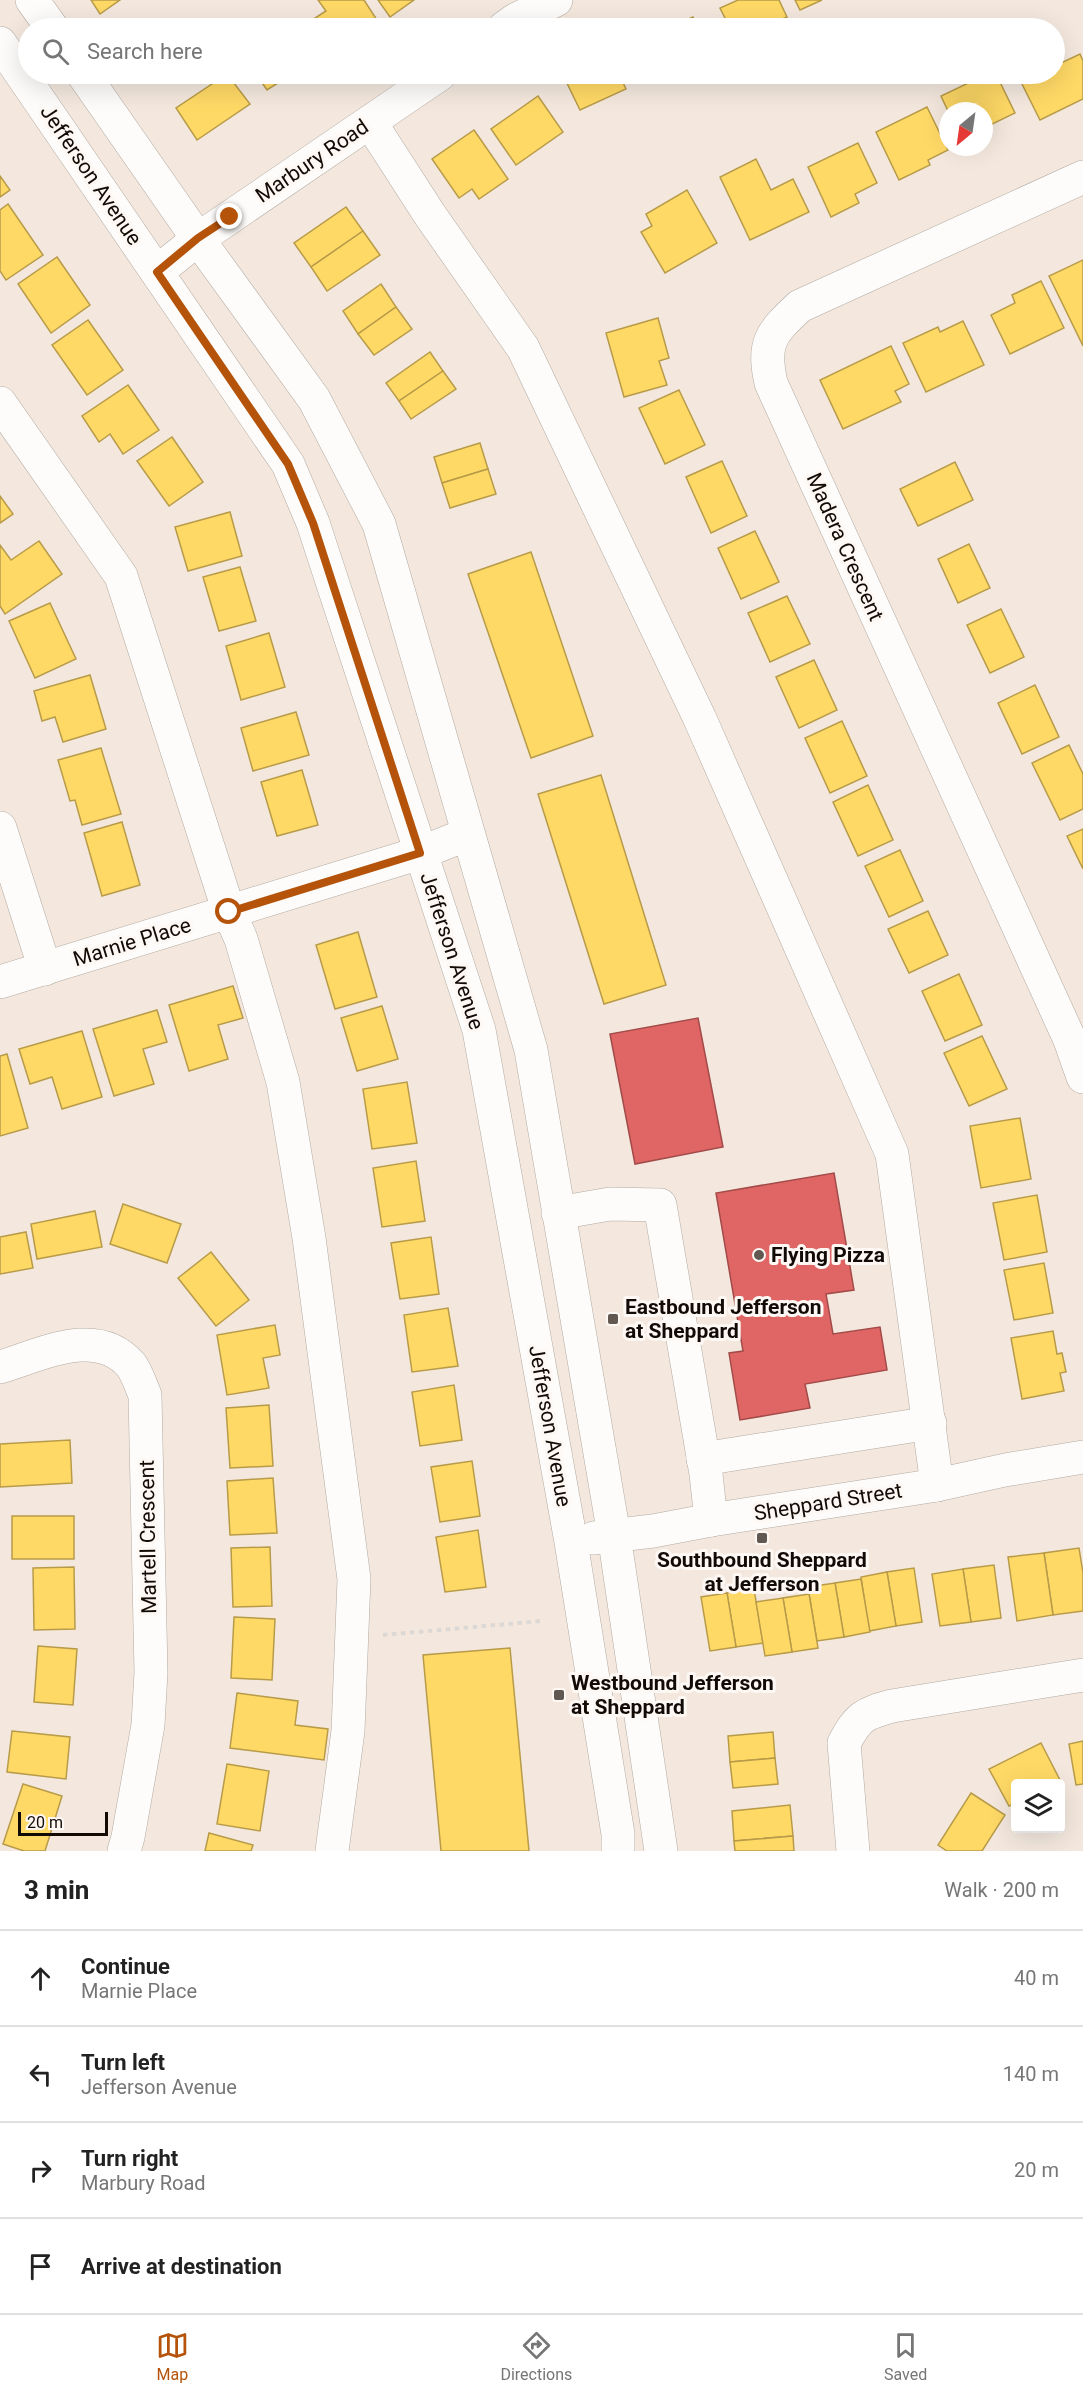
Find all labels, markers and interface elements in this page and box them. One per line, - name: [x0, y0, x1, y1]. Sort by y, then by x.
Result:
- search box: [18, 18, 1065, 84]
- icon: search: [39, 35, 72, 68]
- text: Search here: [87, 39, 203, 64]
- street label: Jefferson Avenue: [35, 100, 147, 250]
- north arrow: [939, 102, 993, 156]
- street label: Marbury Road: [251, 114, 373, 208]
- route end: [216, 203, 242, 229]
- street label: Madera Crescent: [802, 469, 888, 625]
- street label: Jefferson Avenue: [415, 869, 489, 1033]
- route start: [215, 898, 241, 924]
- street label: Marnie Place: [70, 913, 194, 971]
- place label: Flying Pizza: [771, 1243, 885, 1267]
- marker: Flying Pizza: [752, 1248, 766, 1262]
- place label: Eastbound Jefferson at Sheppard: [625, 1295, 822, 1343]
- marker: Eastbound Jefferson at Sheppard: [606, 1312, 620, 1326]
- street label: Jefferson Avenue: [524, 1343, 576, 1509]
- street label: Martell Crescent: [135, 1460, 161, 1614]
- street label: Sheppard Street: [752, 1478, 904, 1526]
- marker: Southbound Sheppard at Jefferson: [755, 1531, 769, 1545]
- place label: Southbound Sheppard at Jefferson: [657, 1548, 867, 1596]
- place label: Westbound Jefferson at Sheppard: [571, 1671, 774, 1719]
- marker: Westbound Jefferson at Sheppard: [552, 1688, 566, 1702]
- map controls: [1011, 1779, 1065, 1833]
- button: layers: [1011, 1779, 1065, 1833]
- scale bar: [18, 1809, 108, 1836]
- text: 20 m: [27, 1813, 63, 1832]
- text: 3 min: [24, 1875, 89, 1905]
- text: Walk · 200 m: [944, 1878, 1059, 1902]
- text: Continue: [81, 1954, 170, 1979]
- icon: ahead: [24, 1962, 57, 1995]
- text: 40 m: [1014, 1966, 1059, 1990]
- text: Marnie Place: [81, 1979, 197, 2003]
- text: Turn left: [81, 2050, 165, 2075]
- icon: left: [24, 2058, 57, 2091]
- text: 140 m: [1003, 2062, 1059, 2086]
- text: Jefferson Avenue: [81, 2075, 237, 2099]
- text: Turn right: [81, 2146, 178, 2171]
- icon: right: [24, 2154, 57, 2187]
- text: 20 m: [1014, 2158, 1059, 2182]
- text: Marbury Road: [81, 2171, 206, 2195]
- icon: arrive: [24, 2250, 57, 2283]
- text: Arrive at destination: [81, 2254, 282, 2279]
- tab: Map: [156, 2329, 189, 2384]
- tab: Directions: [500, 2329, 572, 2384]
- tab: Saved: [884, 2329, 927, 2384]

